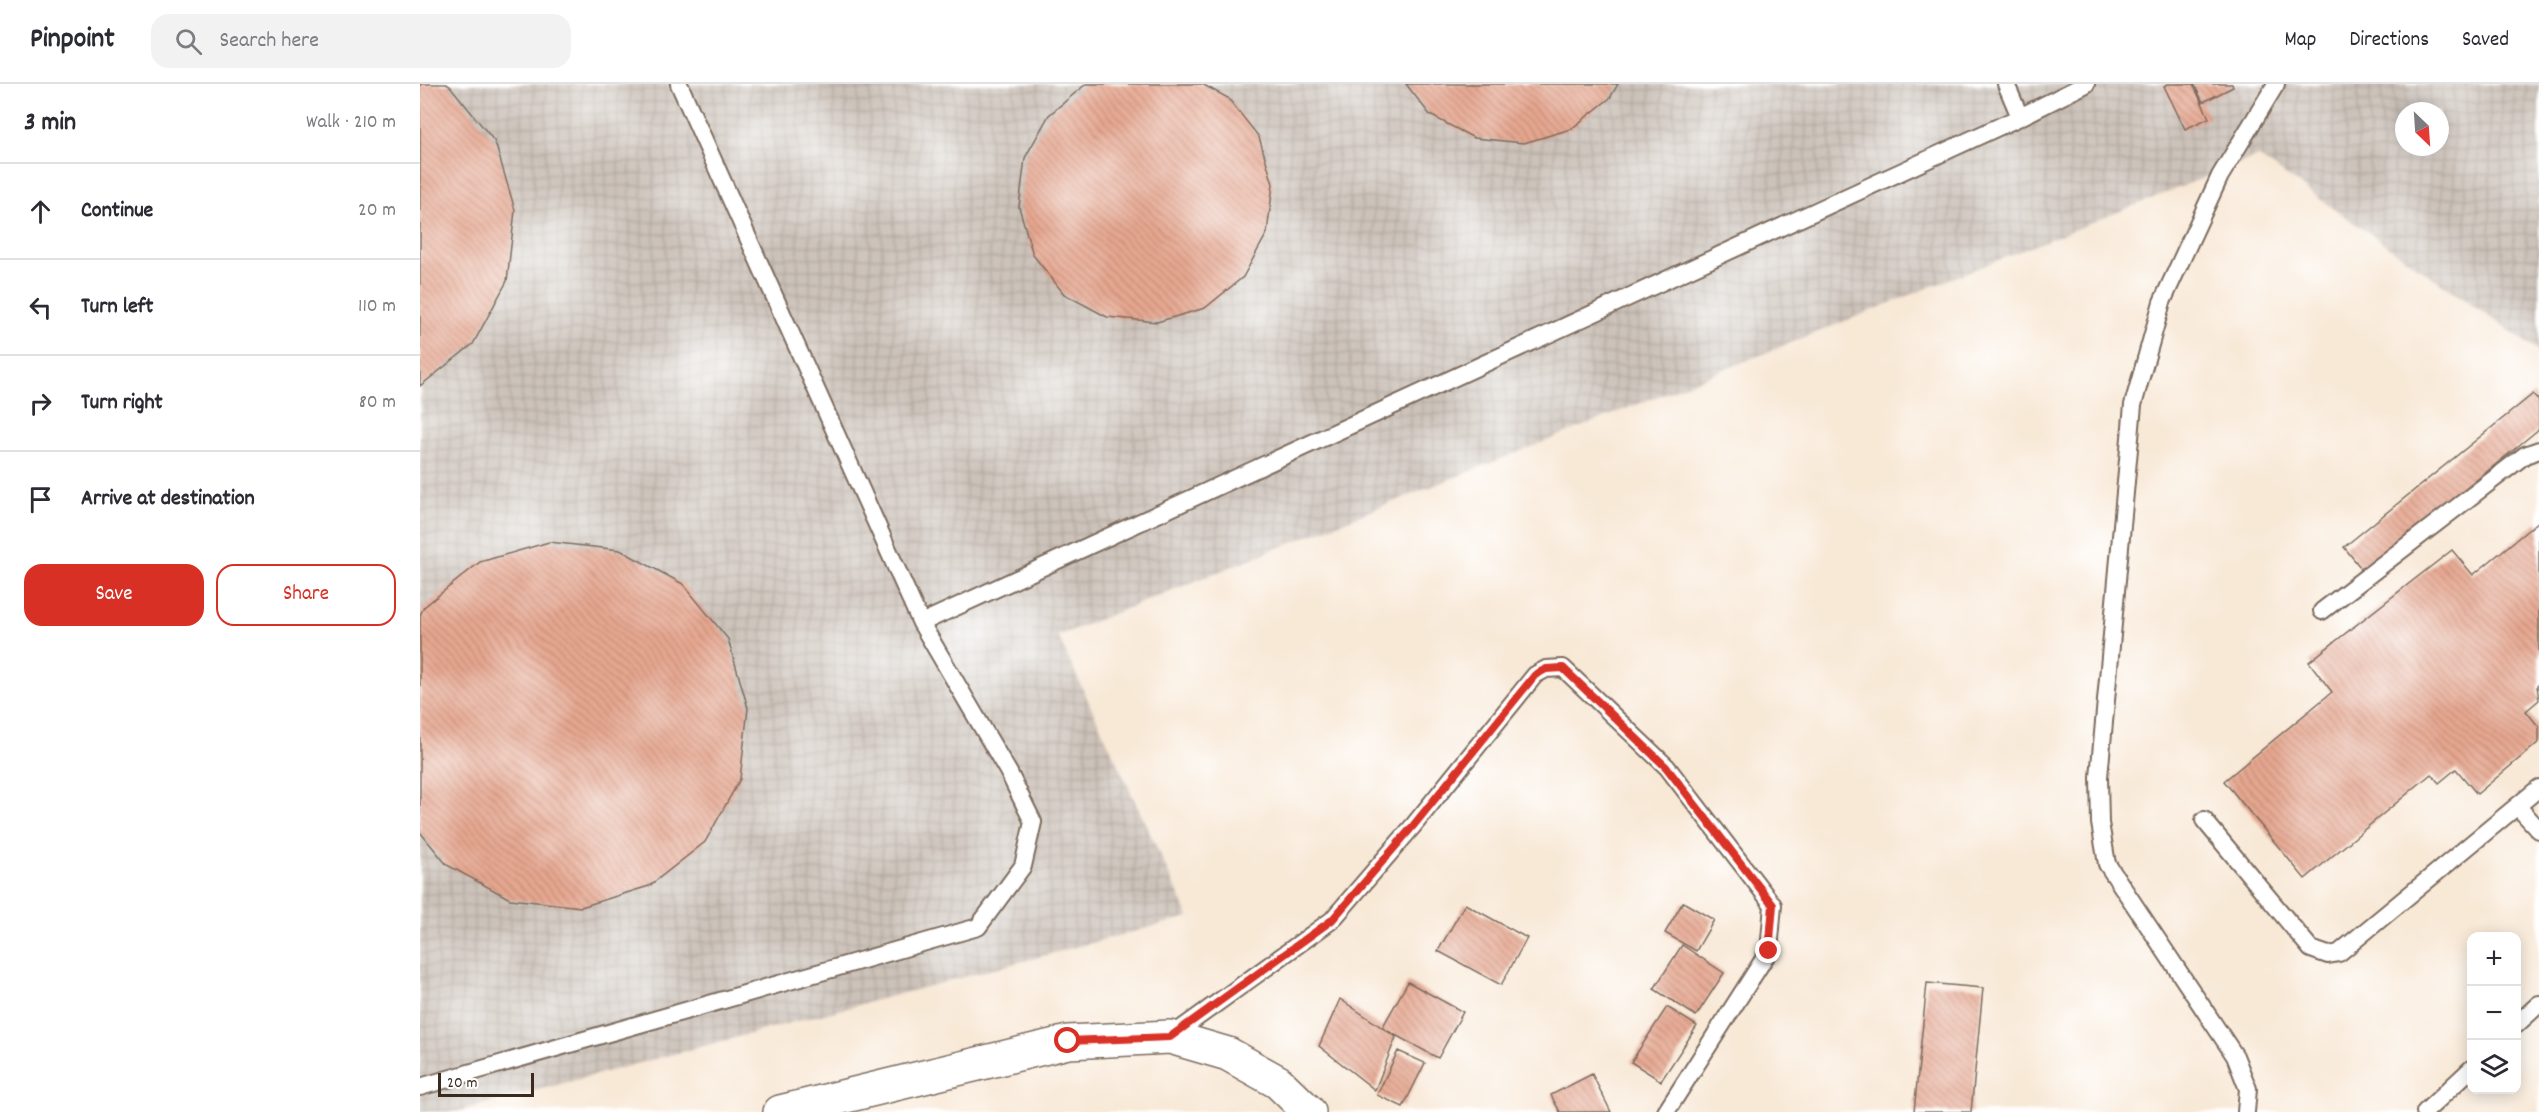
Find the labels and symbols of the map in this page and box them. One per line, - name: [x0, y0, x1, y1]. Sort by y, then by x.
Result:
- north arrow: [2395, 102, 2449, 156]
- route end: [1755, 937, 1781, 963]
- route start: [1054, 1027, 1080, 1053]
- scale bar: [438, 1070, 534, 1098]

